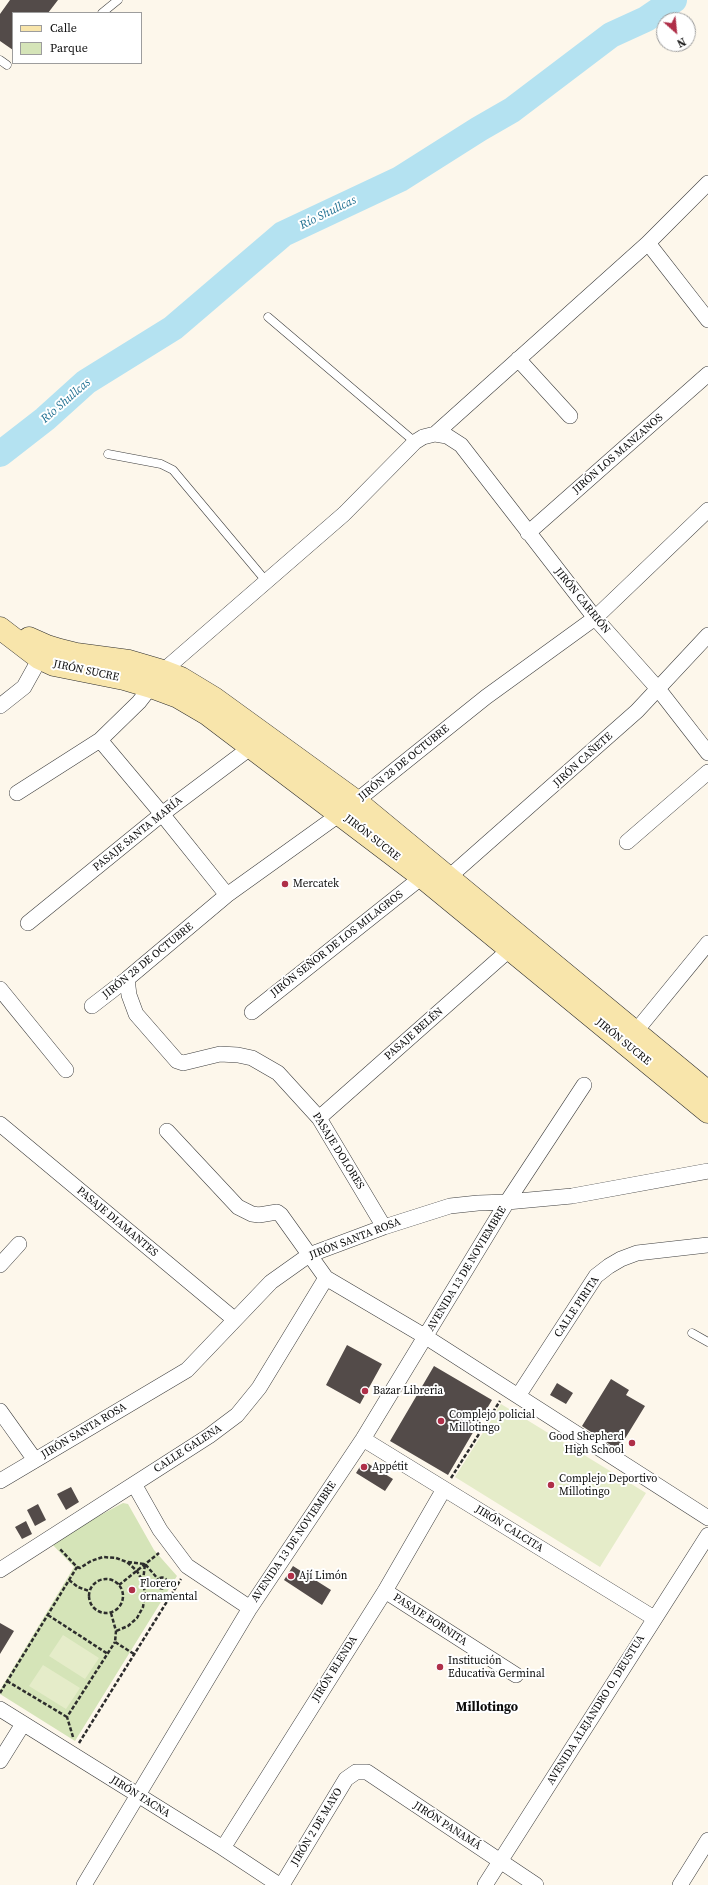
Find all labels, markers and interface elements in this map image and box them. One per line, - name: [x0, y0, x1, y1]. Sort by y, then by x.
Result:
- legend: [12, 12, 142, 64]
- north arrow: [656, 12, 696, 52]
- text: Calle: [50, 20, 77, 36]
- text: N: [674, 34, 688, 51]
- text: Parque: [50, 40, 88, 56]
- water label: Río Shullcas: [297, 193, 359, 233]
- water label: Río Shullcas: [38, 376, 94, 426]
- street label: JIRÓN LOS MANZANOS: [570, 411, 666, 497]
- street label: JIRÓN CARRIÓN: [551, 565, 613, 637]
- street label: JIRÓN SUCRE: [52, 658, 120, 684]
- street label: JIRÓN 28 DE OCTUBRE: [356, 722, 452, 804]
- street label: JIRÓN CAÑETE: [551, 730, 615, 790]
- street label: PASAJE SANTA MARÍA: [91, 794, 185, 874]
- street label: JIRÓN SUCRE: [342, 812, 402, 864]
- place label: Mercatek: [293, 877, 339, 891]
- marker: Mercatek: [280, 879, 290, 889]
- street label: JIRÓN SEÑOR DE LOS MILAGROS: [268, 888, 406, 1000]
- street label: JIRÓN 28 DE OCTUBRE: [100, 920, 196, 1002]
- street label: PASAJE BELÉN: [382, 1005, 446, 1063]
- street label: JIRÓN SUCRE: [593, 1016, 653, 1068]
- street label: PASAJE DOLORES: [309, 1110, 367, 1192]
- street label: PASAJE DIAMANTES: [74, 1184, 160, 1260]
- street label: AVENIDA 13 DE NOVIEMBRE: [425, 1204, 509, 1334]
- street label: JIRÓN SANTA ROSA: [307, 1215, 403, 1263]
- street label: CALLE PIRITA: [552, 1274, 602, 1340]
- place label: Bazar Libreria: [373, 1384, 443, 1398]
- marker: Bazar Libreria: [360, 1386, 370, 1396]
- street label: JIRÓN SANTA ROSA: [39, 1400, 129, 1462]
- place label: Complejo policial Millotingo: [449, 1408, 535, 1434]
- marker: Complejo policial Millotingo: [436, 1416, 446, 1426]
- street label: CALLE GALENA: [151, 1422, 225, 1476]
- place label: Good Shepherd High School: [549, 1430, 624, 1456]
- marker: Good Shepherd High School: [627, 1438, 637, 1448]
- place label: Appétit: [372, 1460, 408, 1474]
- marker: Appétit: [359, 1462, 369, 1472]
- place label: Complejo Deportivo Millotingo: [559, 1472, 657, 1498]
- street label: AVENIDA 13 DE NOVIEMBRE: [249, 1479, 339, 1605]
- marker: Complejo Deportivo Millotingo: [546, 1480, 556, 1490]
- street label: JIRÓN CALCITA: [472, 1503, 546, 1555]
- place label: Ají Limón: [299, 1569, 348, 1583]
- marker: Ají Limón: [286, 1571, 296, 1581]
- place label: Florero ornamental: [140, 1577, 197, 1603]
- marker: Florero ornamental: [127, 1585, 137, 1595]
- street label: PASAJE BORNITA: [390, 1591, 470, 1649]
- street label: AVENIDA ALEJANDRO O. DEUSTUA: [544, 1633, 648, 1787]
- street label: JIRÓN BLENDA: [309, 1634, 361, 1704]
- place label: Institución Educativa Germinal: [448, 1654, 545, 1680]
- marker: Institución Educativa Germinal: [435, 1662, 445, 1672]
- district label: Millotingo: [456, 1700, 518, 1716]
- street label: JIRÓN TACNA: [108, 1773, 172, 1821]
- street label: JIRÓN 2 DE MAYO: [289, 1786, 345, 1868]
- street label: JIRÓN PANAMÁ: [411, 1799, 483, 1853]

